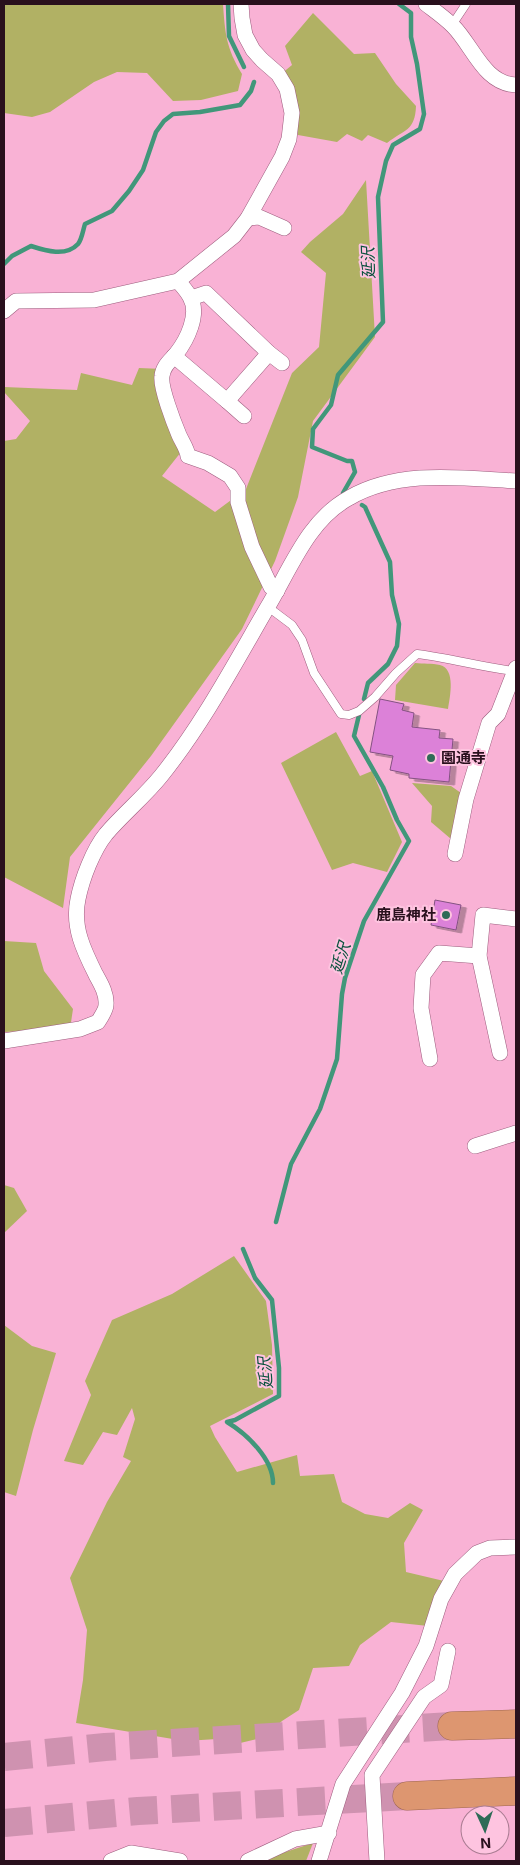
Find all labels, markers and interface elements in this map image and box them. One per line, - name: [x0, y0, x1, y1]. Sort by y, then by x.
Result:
- water label: 延沢: [357, 245, 379, 279]
- place label: 園通寺: [441, 748, 486, 767]
- marker: 園通寺: [425, 752, 437, 764]
- place label: 鹿島神社: [376, 905, 436, 924]
- marker: 鹿島神社: [440, 909, 452, 921]
- water label: 延沢: [326, 938, 355, 976]
- water label: 延沢: [253, 1354, 276, 1390]
- north arrow: [460, 1805, 510, 1855]
- text: N: [480, 1835, 491, 1852]

